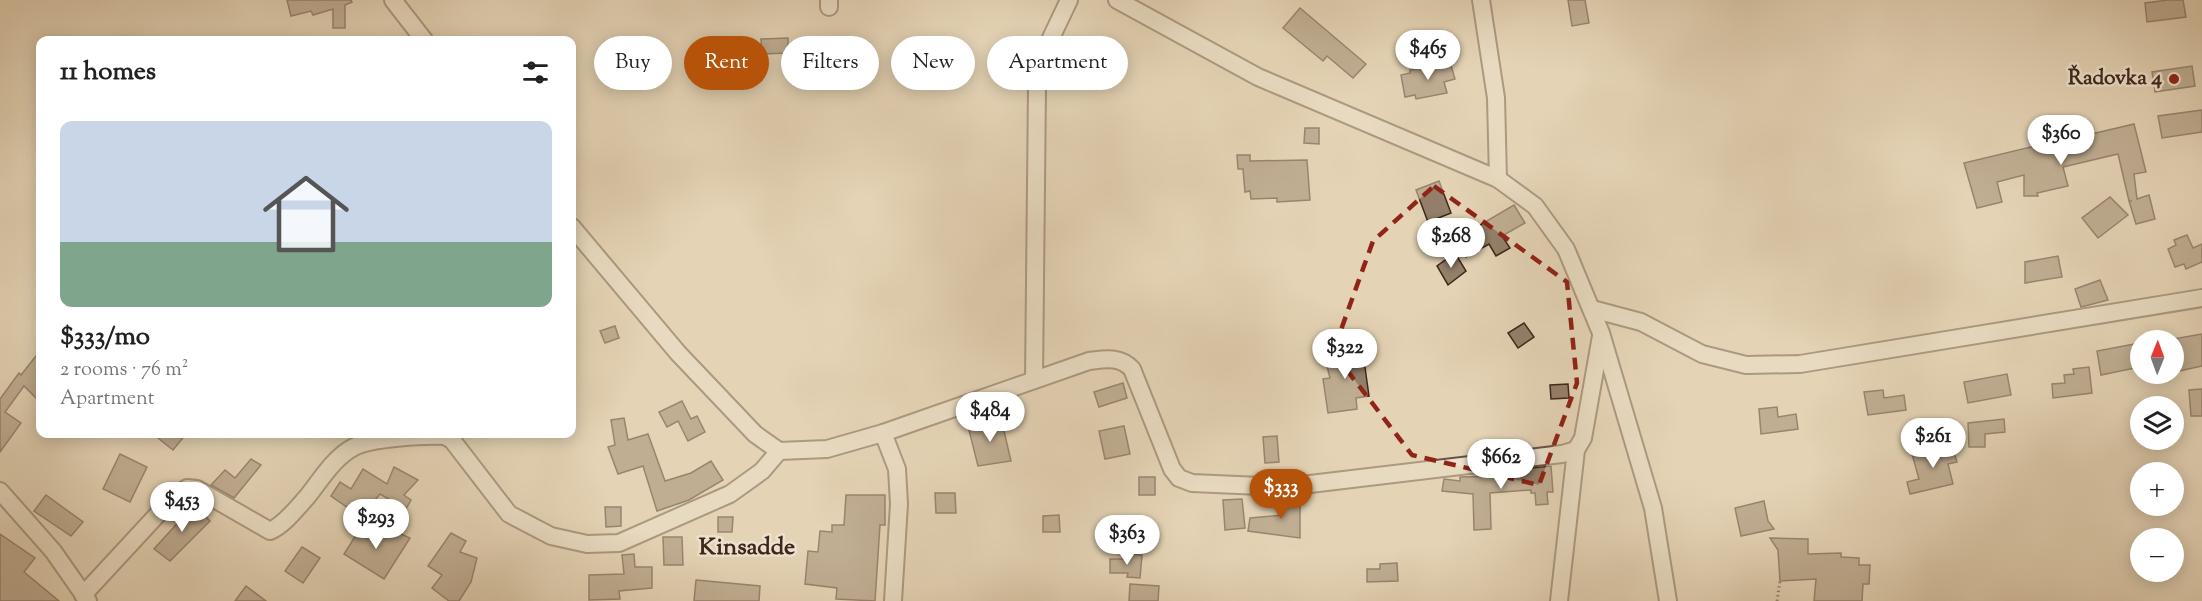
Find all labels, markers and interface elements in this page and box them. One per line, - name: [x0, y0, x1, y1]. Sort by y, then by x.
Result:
- pin: $465: [1392, 30, 1464, 81]
- text: $465: [1409, 35, 1447, 64]
- chip: Buy: [594, 36, 672, 90]
- chip: Rent: [684, 36, 769, 90]
- chip: Filters: [781, 36, 879, 90]
- chip: New: [891, 36, 975, 90]
- chip: Apartment: [987, 36, 1128, 90]
- text: 11 homes: [60, 54, 156, 91]
- icon: filters: [519, 56, 552, 89]
- place label: Řadovka 4: [2068, 64, 2162, 94]
- marker: Řadovka 4: [2167, 72, 2181, 86]
- pin: $360: [2025, 115, 2097, 166]
- text: $360: [2041, 120, 2081, 149]
- icon: home: [252, 160, 360, 268]
- pin: $268: [1415, 218, 1487, 269]
- text: $268: [1431, 223, 1471, 252]
- text: $333/mo: [60, 319, 150, 356]
- pin: $322: [1309, 329, 1381, 380]
- north arrow: [2130, 330, 2184, 384]
- map controls: [2130, 330, 2184, 582]
- text: $322: [1326, 334, 1364, 363]
- text: 2 rooms · 76 m²: [60, 356, 188, 385]
- text: Apartment: [60, 385, 155, 414]
- pin: $484: [954, 392, 1026, 443]
- button: layers: [2130, 396, 2184, 450]
- text: $484: [970, 397, 1010, 426]
- pin: $261: [1897, 418, 1969, 469]
- text: $261: [1915, 423, 1951, 452]
- pin: $662: [1465, 439, 1537, 490]
- text: $662: [1481, 444, 1521, 473]
- button: +: [2130, 462, 2184, 516]
- pin: $333: [1245, 469, 1317, 520]
- text: $333: [1264, 474, 1298, 503]
- pin: $453: [146, 482, 218, 533]
- text: $453: [164, 487, 200, 516]
- pin: $293: [340, 499, 412, 550]
- text: $293: [357, 504, 395, 533]
- pin: $363: [1091, 515, 1163, 566]
- text: $363: [1109, 520, 1145, 549]
- button: −: [2130, 528, 2184, 582]
- district label: Kinsadde: [699, 531, 795, 565]

